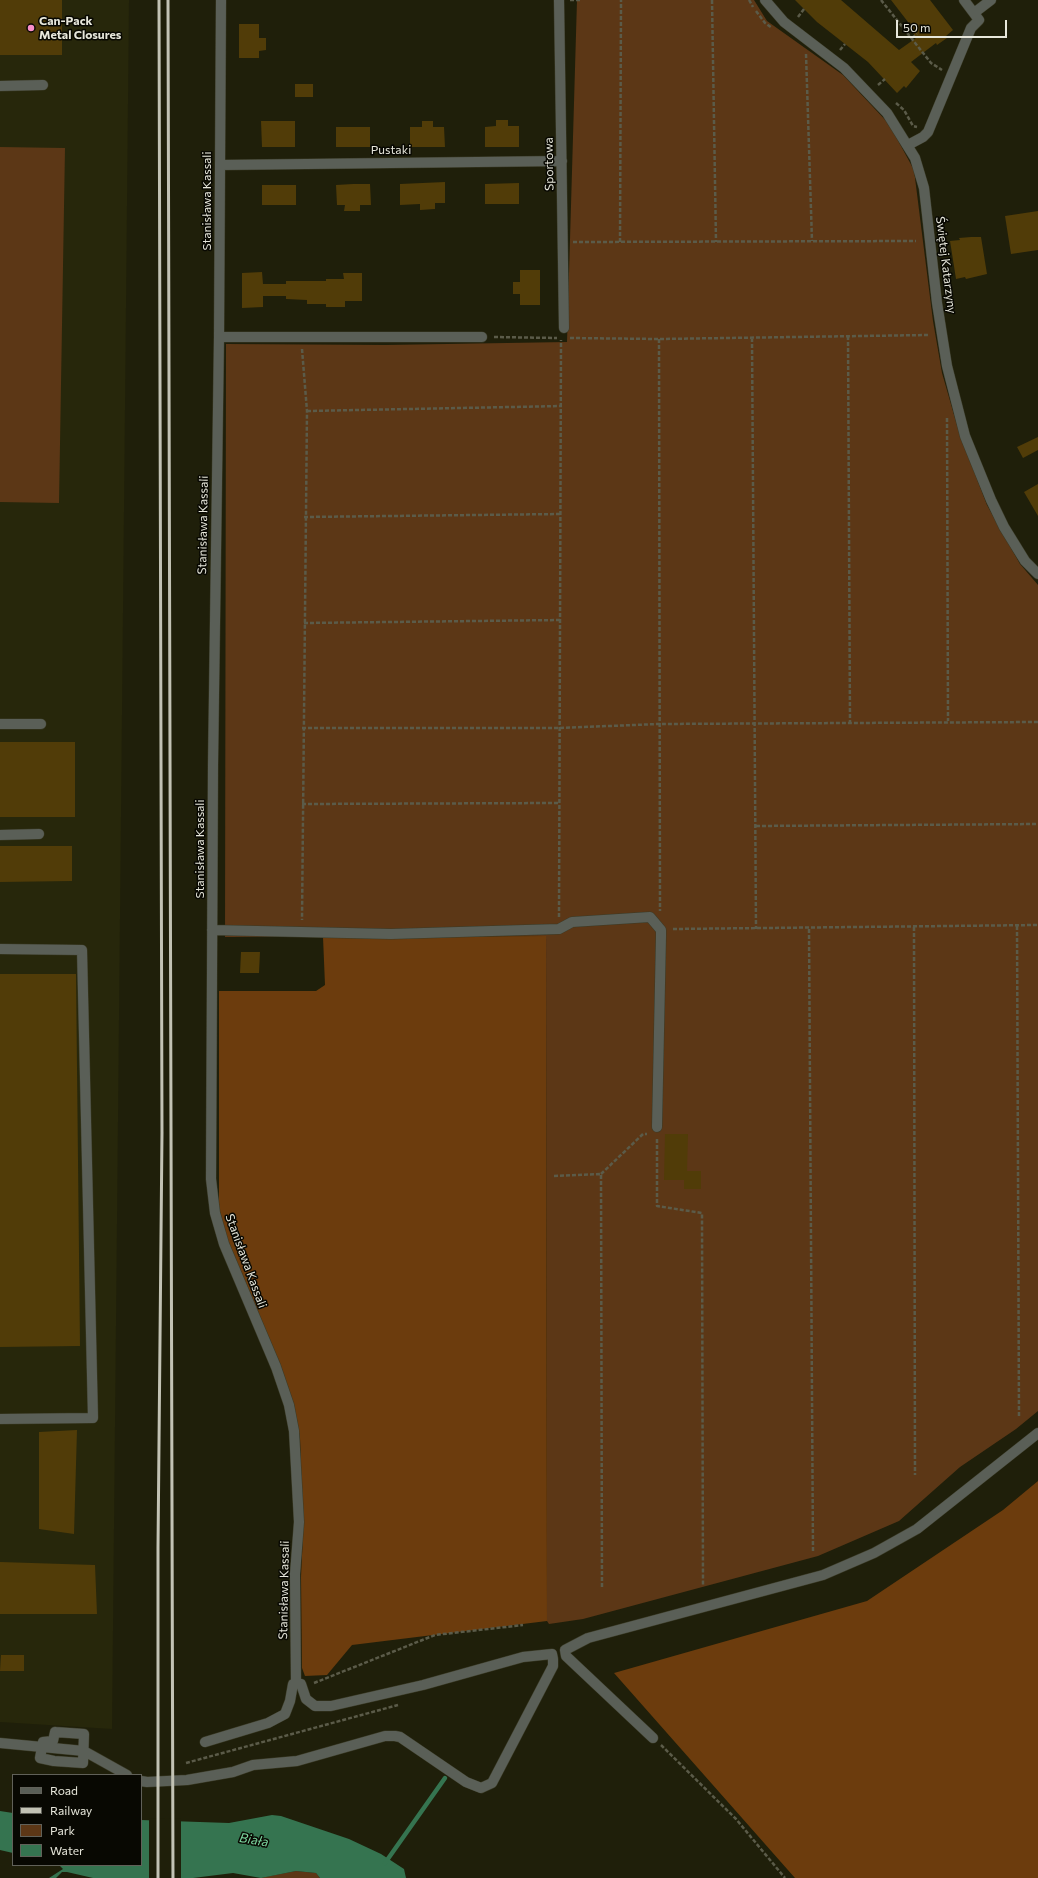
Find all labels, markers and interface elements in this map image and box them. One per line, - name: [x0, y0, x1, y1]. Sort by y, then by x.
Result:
- scale bar: [898, 12, 1009, 38]
- place label: Can-Pack Metal Closures: [39, 14, 121, 42]
- text: 50 m: [903, 20, 931, 34]
- marker: Can-Pack Metal Closures: [26, 23, 36, 33]
- street label: Sportowa: [541, 137, 557, 191]
- street label: Pustaki: [371, 143, 411, 157]
- street label: Stanisława Kassali: [200, 152, 214, 250]
- street label: Świętej Katarzyny: [933, 216, 959, 314]
- street label: Stanisława Kassali: [195, 475, 211, 575]
- street label: Stanisława Kassali: [193, 800, 207, 898]
- street label: Stanisława Kassali: [222, 1212, 270, 1310]
- street label: Stanisława Kassali: [276, 1540, 292, 1640]
- legend: [12, 1774, 142, 1866]
- text: Road: [50, 1783, 78, 1797]
- text: Railway: [50, 1803, 92, 1817]
- text: Park: [50, 1823, 75, 1837]
- water label: Biała: [238, 1830, 270, 1850]
- text: Water: [50, 1843, 84, 1857]

